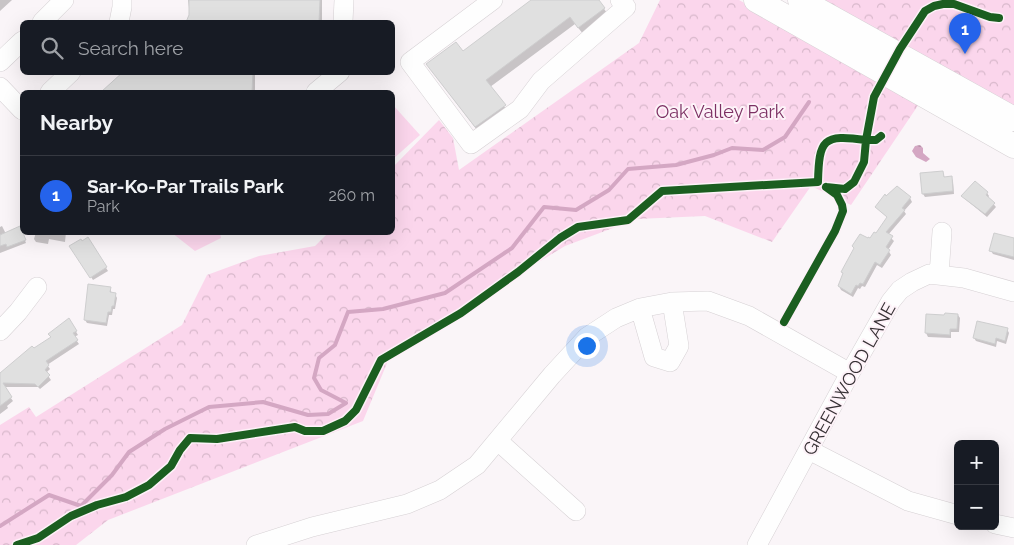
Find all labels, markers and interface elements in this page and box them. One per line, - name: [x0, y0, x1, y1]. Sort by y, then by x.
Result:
- pin: 1: [949, 13, 981, 54]
- search box: [20, 20, 395, 75]
- icon: search: [38, 34, 66, 62]
- text: Search here: [78, 37, 184, 59]
- park label: Oak Valley Park: [656, 101, 785, 122]
- text: Nearby: [40, 110, 113, 135]
- text: Sar-Ko-Par Trails Park: [87, 175, 284, 197]
- text: 1: [52, 186, 60, 205]
- text: 260 m: [328, 186, 375, 205]
- text: Park: [87, 197, 120, 216]
- street label: GREENWOOD LANE: [798, 299, 900, 459]
- your location: [574, 333, 600, 359]
- map controls: [954, 440, 999, 530]
- button: +: [954, 440, 999, 485]
- button: −: [954, 485, 999, 530]

